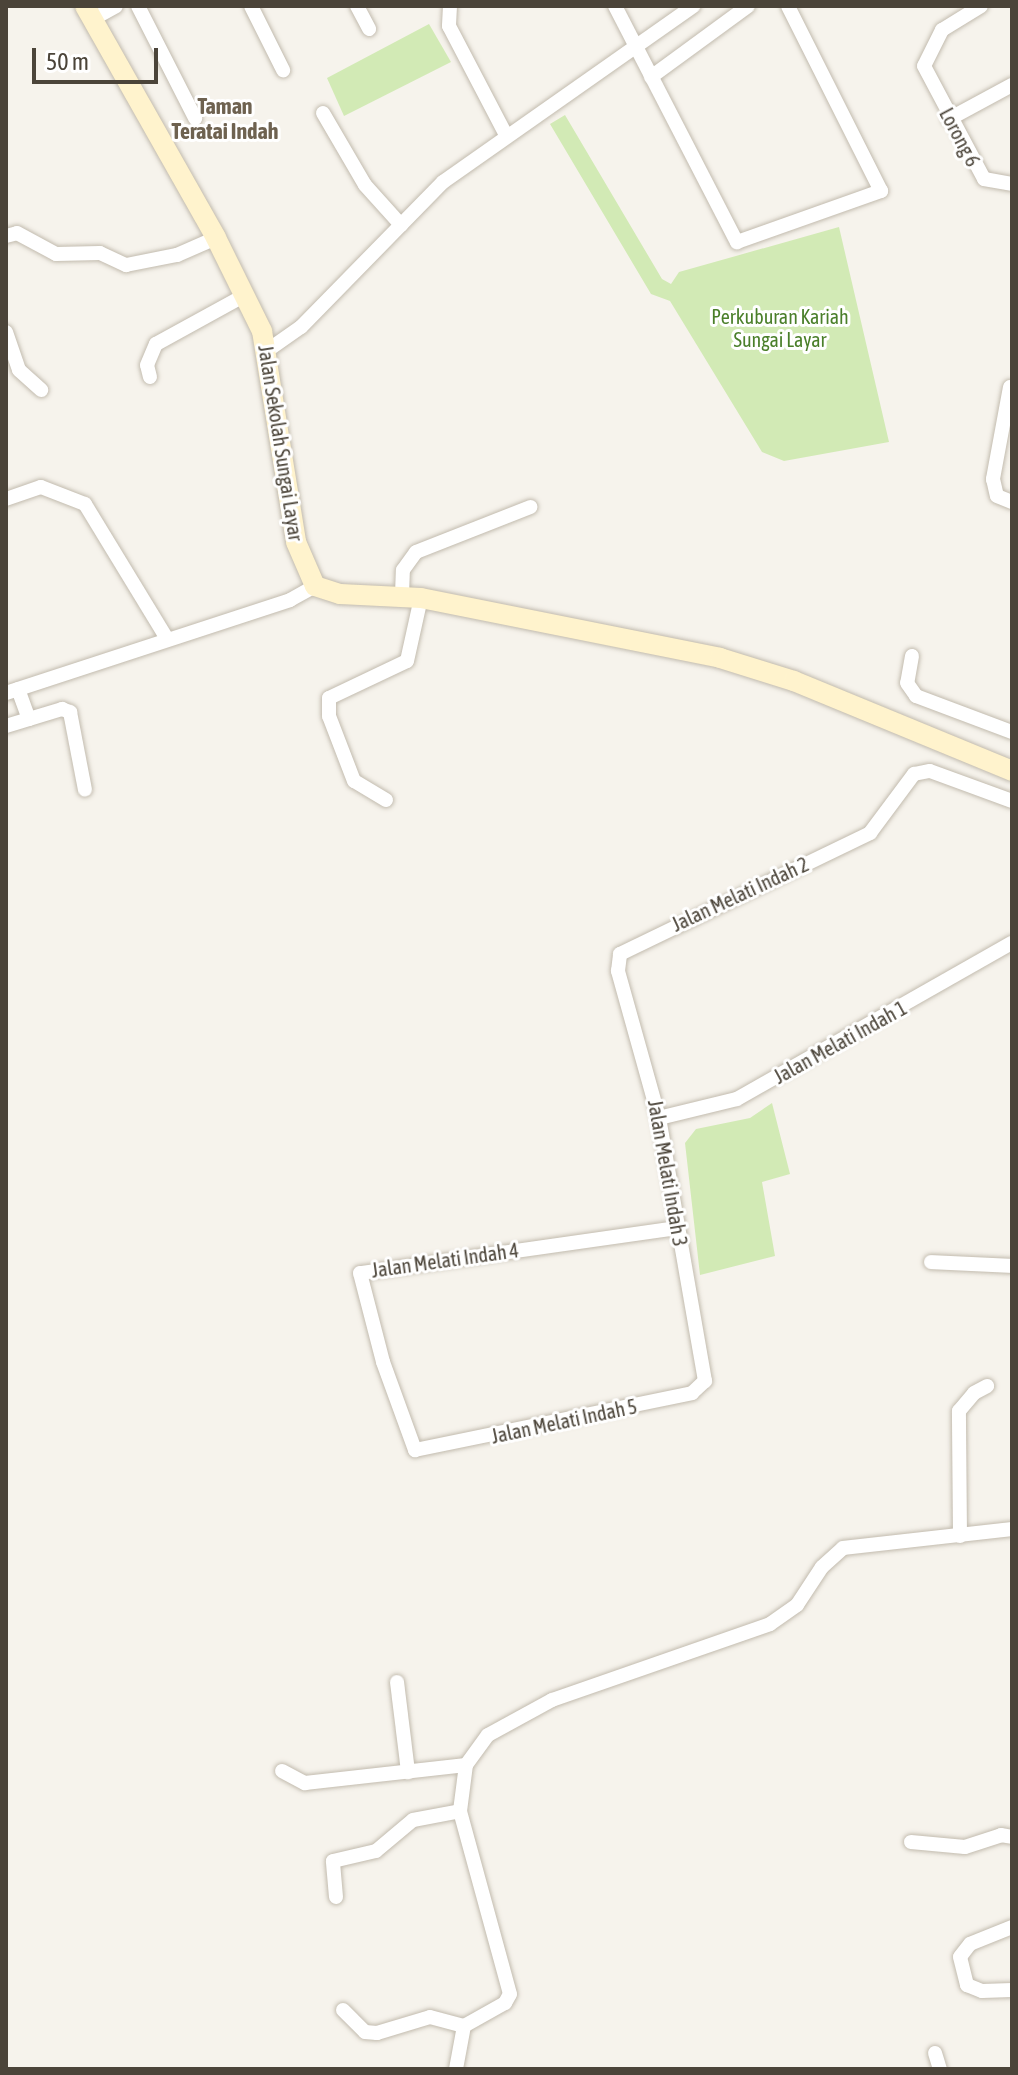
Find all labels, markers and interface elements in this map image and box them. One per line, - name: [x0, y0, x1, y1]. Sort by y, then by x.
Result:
- scale bar: [36, 32, 162, 82]
- text: 50 m: [46, 48, 89, 75]
- district label: Taman Teratai Indah: [172, 93, 278, 144]
- street label: Lorong 6: [935, 104, 985, 170]
- park label: Perkuburan Kariah Sungai Layar: [711, 304, 849, 351]
- street label: Jalan Sekolah Sungai Layar: [254, 343, 308, 543]
- street label: Jalan Melati Indah 2: [668, 852, 812, 936]
- street label: Jalan Melati Indah 1: [769, 996, 911, 1088]
- street label: Jalan Melati Indah 3: [643, 1098, 693, 1248]
- street label: Jalan Melati Indah 4: [370, 1238, 520, 1282]
- street label: Jalan Melati Indah 5: [489, 1394, 639, 1448]

